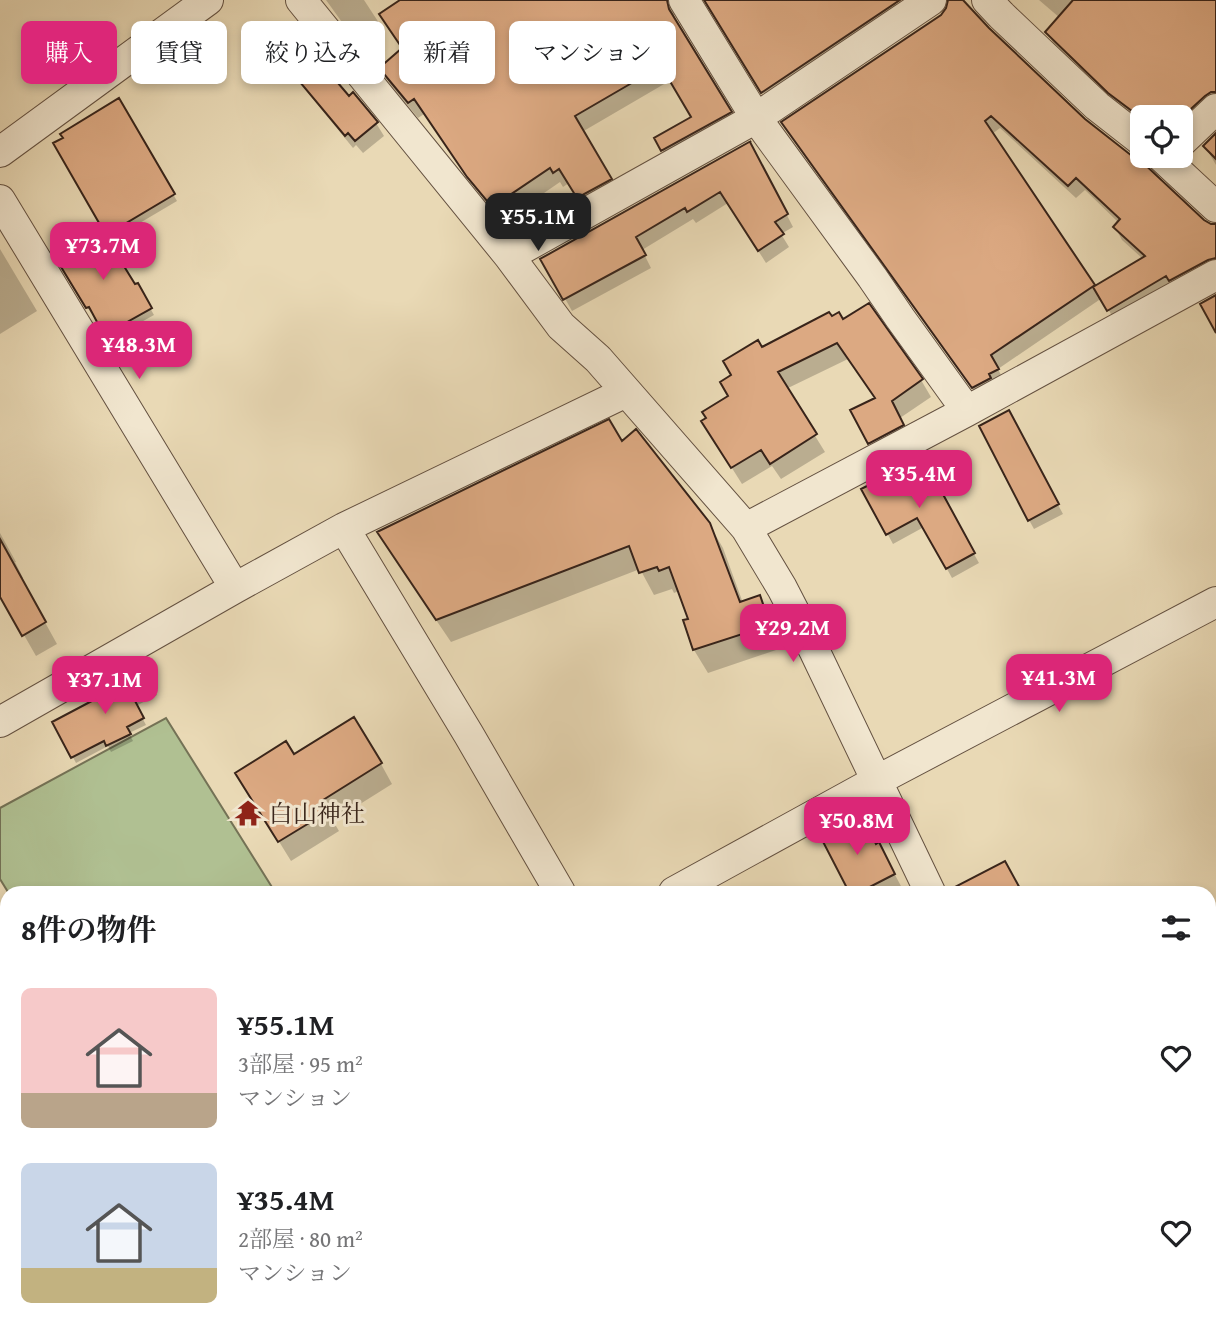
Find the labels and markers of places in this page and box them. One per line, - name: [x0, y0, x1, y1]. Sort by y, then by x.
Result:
- pin: ¥55.1M: [481, 194, 595, 253]
- pin: ¥73.7M: [46, 222, 160, 282]
- pin: ¥48.3M: [82, 322, 196, 381]
- pin: ¥35.4M: [862, 450, 976, 510]
- pin: ¥29.2M: [736, 604, 850, 664]
- pin: ¥41.3M: [1002, 654, 1116, 714]
- pin: ¥37.1M: [48, 656, 162, 716]
- place label: 白山神社: [269, 796, 365, 831]
- temple icon: 白山神社: [233, 798, 263, 828]
- pin: ¥50.8M: [800, 798, 914, 857]

